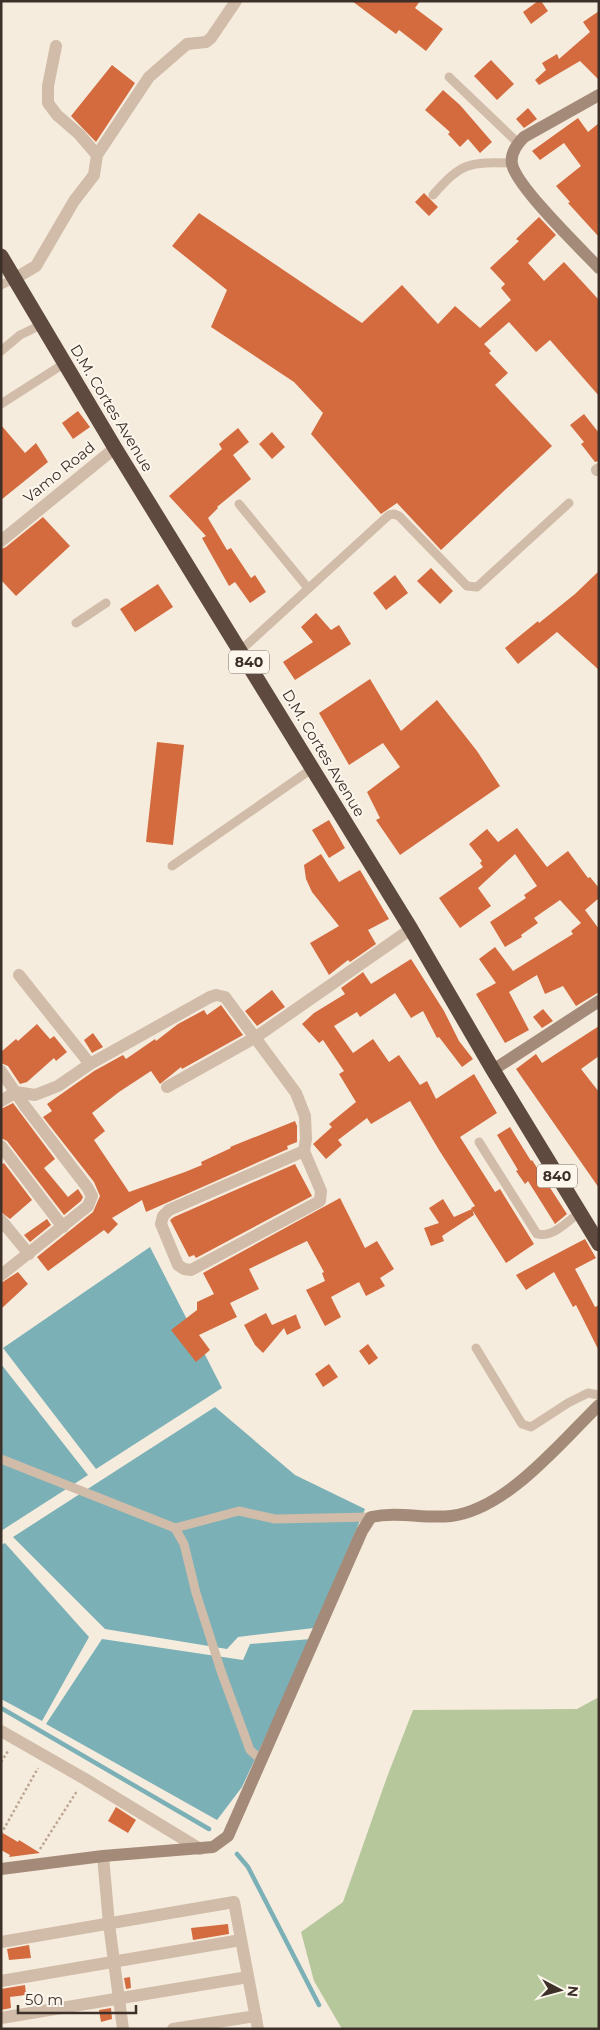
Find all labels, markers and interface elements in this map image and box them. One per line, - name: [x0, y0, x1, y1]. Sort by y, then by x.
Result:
- street label: D.M. Cortes Avenue: [66, 341, 158, 475]
- street label: Vamo Road: [19, 437, 99, 507]
- road number: 840: [229, 650, 269, 674]
- street label: D.M. Cortes Avenue: [278, 686, 370, 820]
- road number: 840: [537, 1164, 577, 1188]
- north arrow: [535, 1965, 585, 2015]
- scale bar: [18, 1982, 135, 2014]
- text: N: [563, 1985, 582, 1998]
- text: 50 m: [25, 1990, 63, 2009]

